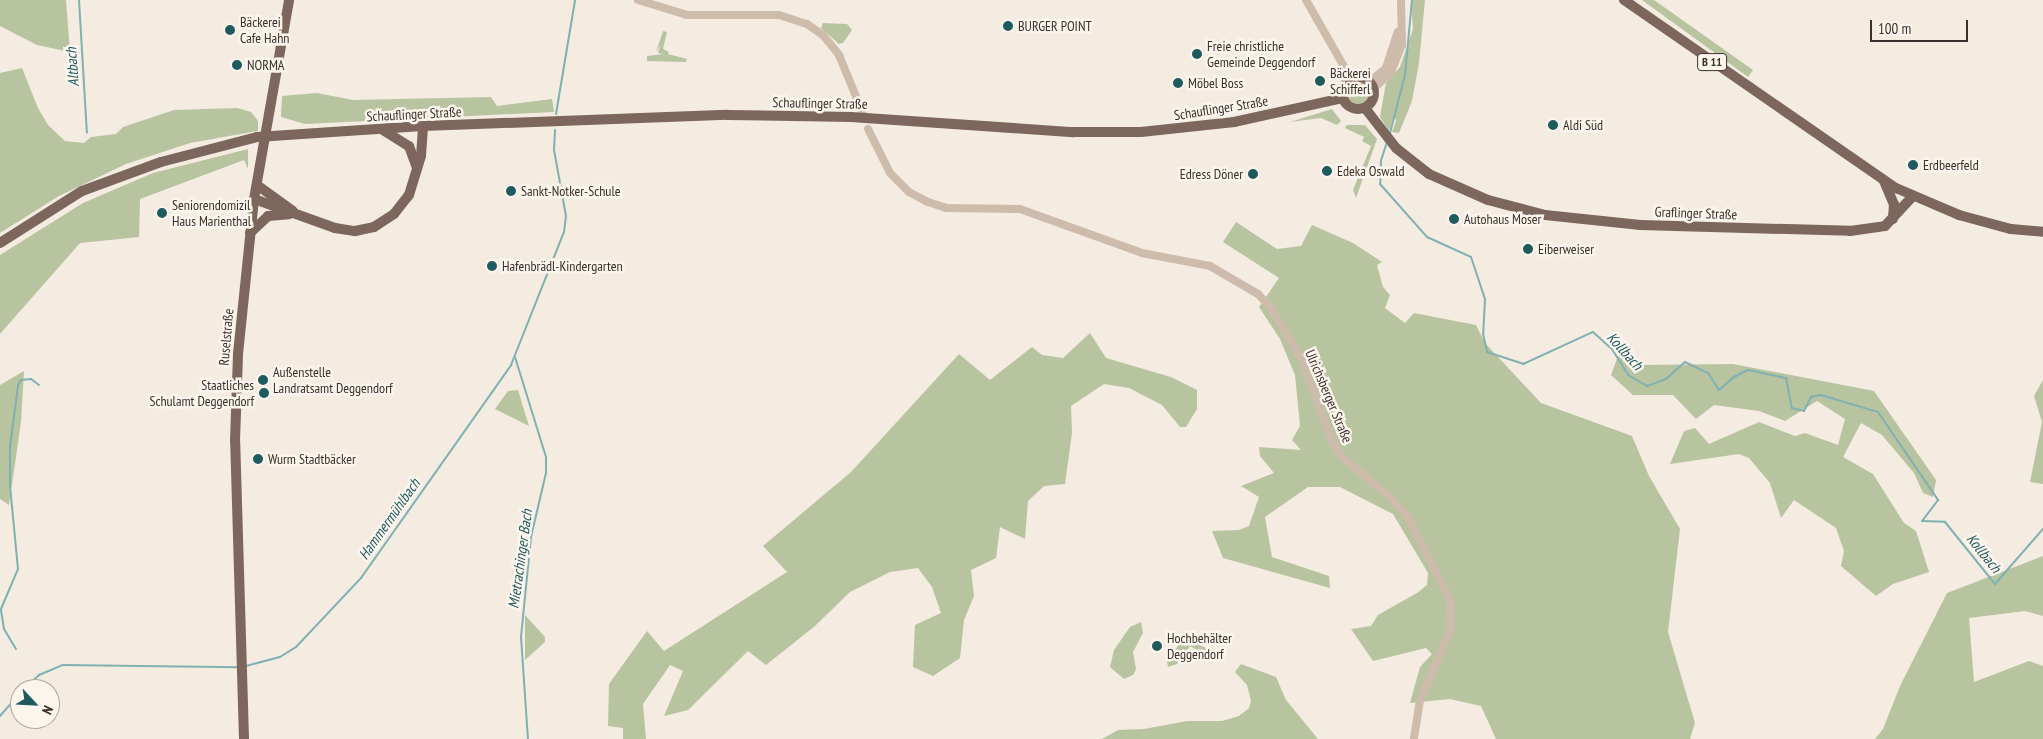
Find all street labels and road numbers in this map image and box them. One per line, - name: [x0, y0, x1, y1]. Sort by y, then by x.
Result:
- road number: B 11: [1697, 52, 1727, 72]
- street label: Schauflinger Straße: [1173, 92, 1269, 124]
- street label: Schauflinger Straße: [772, 94, 868, 112]
- street label: Schauflinger Straße: [366, 103, 462, 125]
- street label: Graflinger Straße: [1654, 203, 1738, 223]
- street label: Ruselstraße: [215, 308, 237, 366]
- street label: Ulrichsberger Straße: [1302, 347, 1356, 445]

